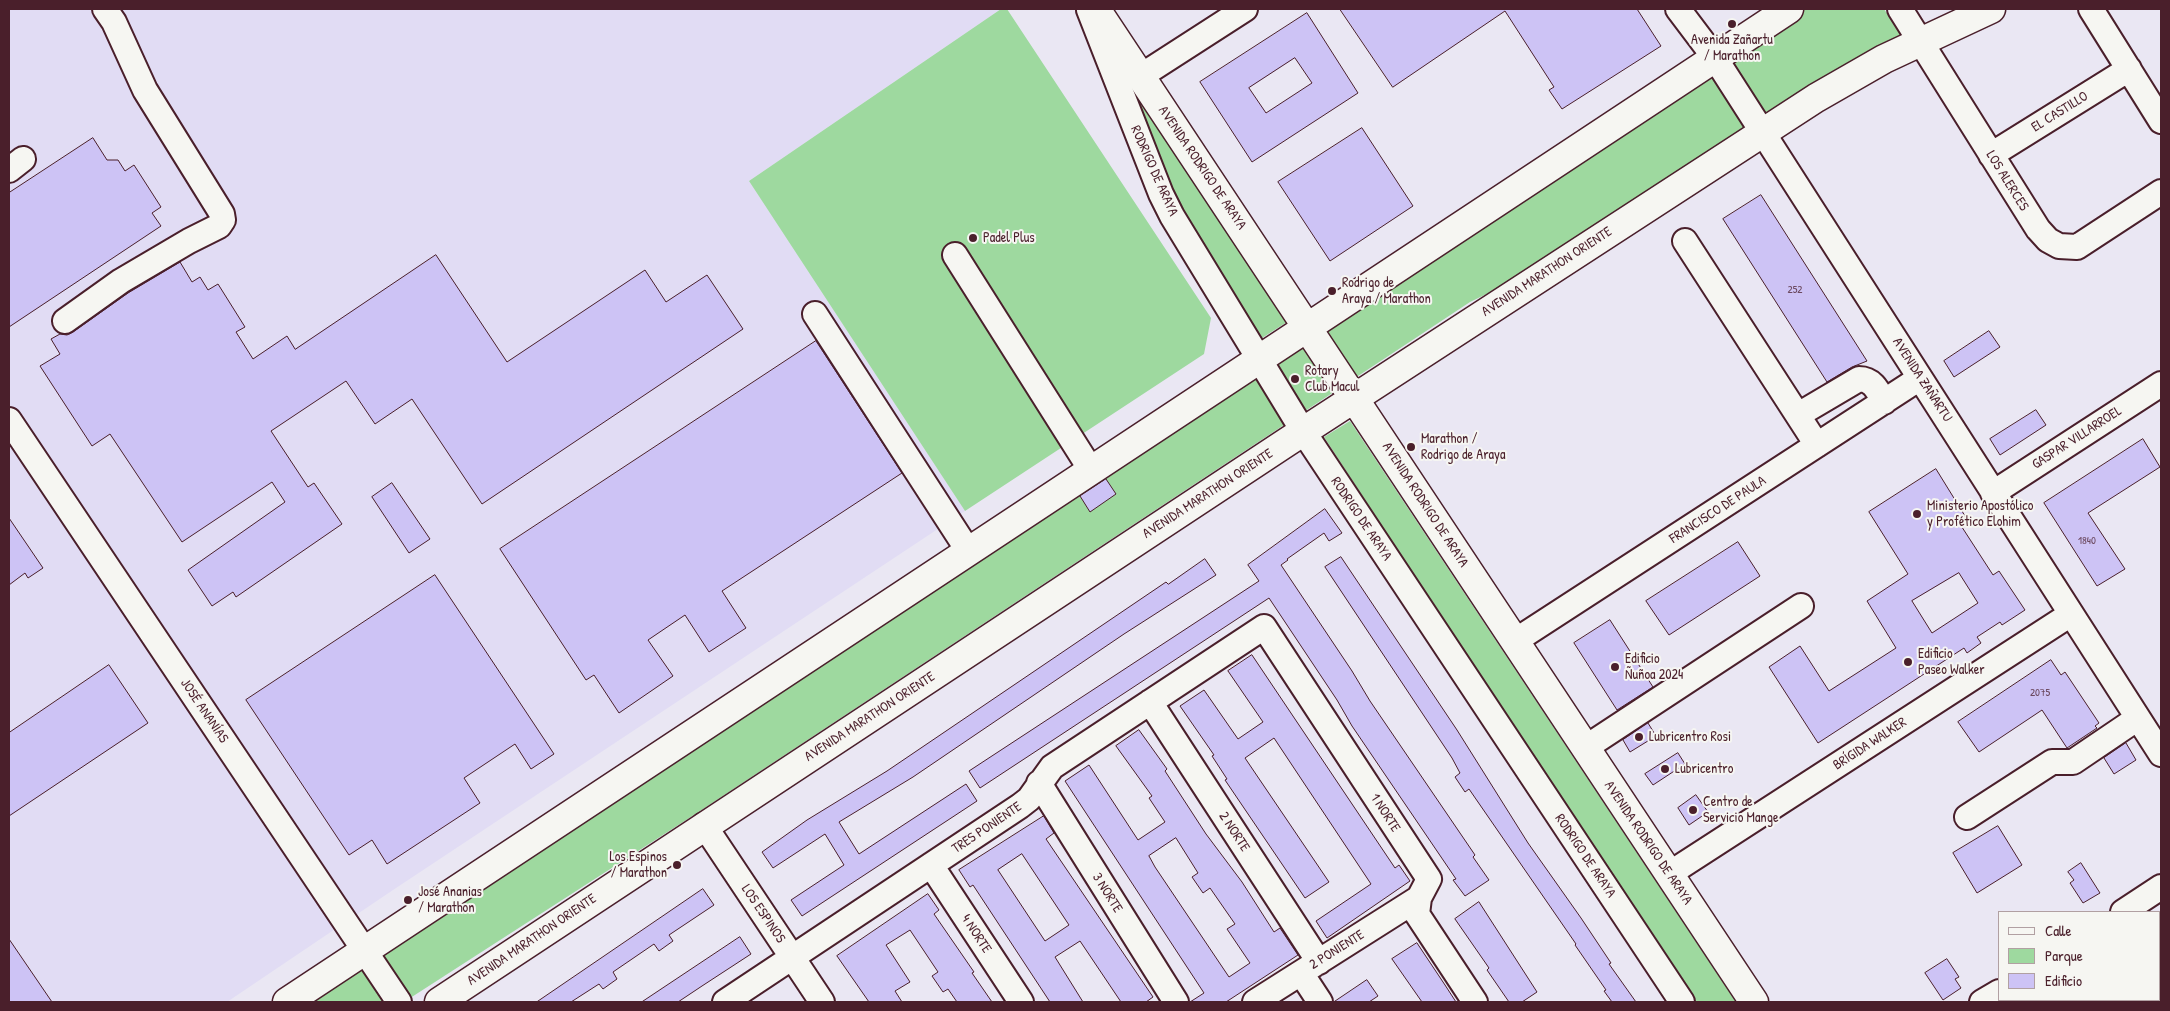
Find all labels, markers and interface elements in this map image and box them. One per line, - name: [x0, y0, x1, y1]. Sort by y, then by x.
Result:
- marker: Avenida Zañartu / Marathon: [1726, 18, 1738, 30]
- place label: Avenida Zañartu / Marathon: [1691, 32, 1773, 64]
- street label: EL CASTILLO: [2029, 88, 2091, 136]
- street label: AVENIDA RODRIGO DE ARAYA: [1154, 103, 1250, 233]
- street label: RODRIGO DE ARAYA: [1127, 123, 1181, 219]
- street label: LOS ALERCES: [1982, 148, 2032, 214]
- street label: AVENIDA MARATHON ORIENTE: [1479, 224, 1615, 320]
- place label: Padel Plus: [983, 230, 1035, 246]
- marker: Padel Plus: [967, 232, 979, 244]
- place label: Rodrigo de Araya / Marathon: [1342, 275, 1431, 308]
- house number: 252: [1788, 283, 1802, 297]
- marker: Rodrigo de Araya / Marathon: [1326, 285, 1338, 297]
- street label: AVENIDA ZAÑARTU: [1889, 335, 1955, 425]
- place label: Rotary Club Macul: [1305, 363, 1360, 396]
- marker: Rotary Club Macul: [1289, 373, 1301, 385]
- street label: GASPAR VILLARROEL: [2029, 403, 2125, 473]
- place label: Marathon / Rodrigo de Araya: [1421, 431, 1505, 464]
- street label: AVENIDA RODRIGO DE ARAYA: [1378, 439, 1472, 571]
- marker: Marathon / Rodrigo de Araya: [1405, 441, 1417, 453]
- street label: AVENIDA MARATHON ORIENTE: [1140, 446, 1276, 542]
- street label: FRANCISCO DE PAULA: [1667, 473, 1769, 547]
- street label: RODRIGO DE ARAYA: [1327, 474, 1395, 564]
- place label: Ministerio Apostólico y Profético Elohim: [1927, 498, 2033, 530]
- marker: Ministerio Apostólico y Profético Elohim: [1911, 508, 1923, 520]
- house number: 1840: [2078, 534, 2096, 548]
- place label: Edificio Paseo Walker: [1918, 646, 1985, 679]
- place label: Edificio Ñuñoa 2024: [1625, 651, 1683, 684]
- marker: Edificio Paseo Walker: [1902, 656, 1914, 668]
- marker: Edificio Ñuñoa 2024: [1609, 661, 1621, 673]
- street label: AVENIDA MARATHON ORIENTE: [802, 669, 938, 765]
- street label: JOSÉ ANANÍAS: [176, 676, 232, 746]
- house number: 2075: [2030, 686, 2050, 700]
- street label: BRÍGIDA WALKER: [1830, 714, 1910, 774]
- place label: Lubricentro Rosi: [1649, 729, 1731, 745]
- marker: Lubricentro Rosi: [1633, 731, 1645, 743]
- place label: Lubricentro: [1675, 761, 1733, 777]
- marker: Lubricentro: [1659, 763, 1671, 775]
- street label: AVENIDA RODRIGO DE ARAYA: [1600, 778, 1696, 908]
- street label: 1 NORTE: [1366, 791, 1404, 835]
- place label: Centro de Servicio Mange: [1703, 794, 1779, 826]
- street label: TRES PONIENTE: [949, 799, 1025, 857]
- marker: Centro de Servicio Mange: [1687, 804, 1699, 816]
- street label: 2 NORTE: [1215, 809, 1253, 855]
- street label: RODRIGO DE ARAYA: [1551, 811, 1619, 901]
- place label: Los Espinos / Marathon: [609, 849, 667, 882]
- marker: Los Espinos / Marathon: [671, 859, 683, 871]
- street label: 3 NORTE: [1088, 870, 1126, 916]
- street label: LOS ESPINOS: [737, 882, 789, 946]
- place label: José Ananias / Marathon: [418, 884, 482, 916]
- street label: AVENIDA MARATHON ORIENTE: [464, 891, 600, 989]
- marker: José Ananias / Marathon: [402, 894, 414, 906]
- street label: 4 NORTE: [957, 911, 995, 957]
- legend: [1998, 911, 2160, 1001]
- text: Calle: [2045, 920, 2072, 941]
- street label: 2 PONIENTE: [1307, 927, 1367, 973]
- text: Parque: [2045, 945, 2083, 966]
- text: Edificio: [2045, 970, 2082, 991]

